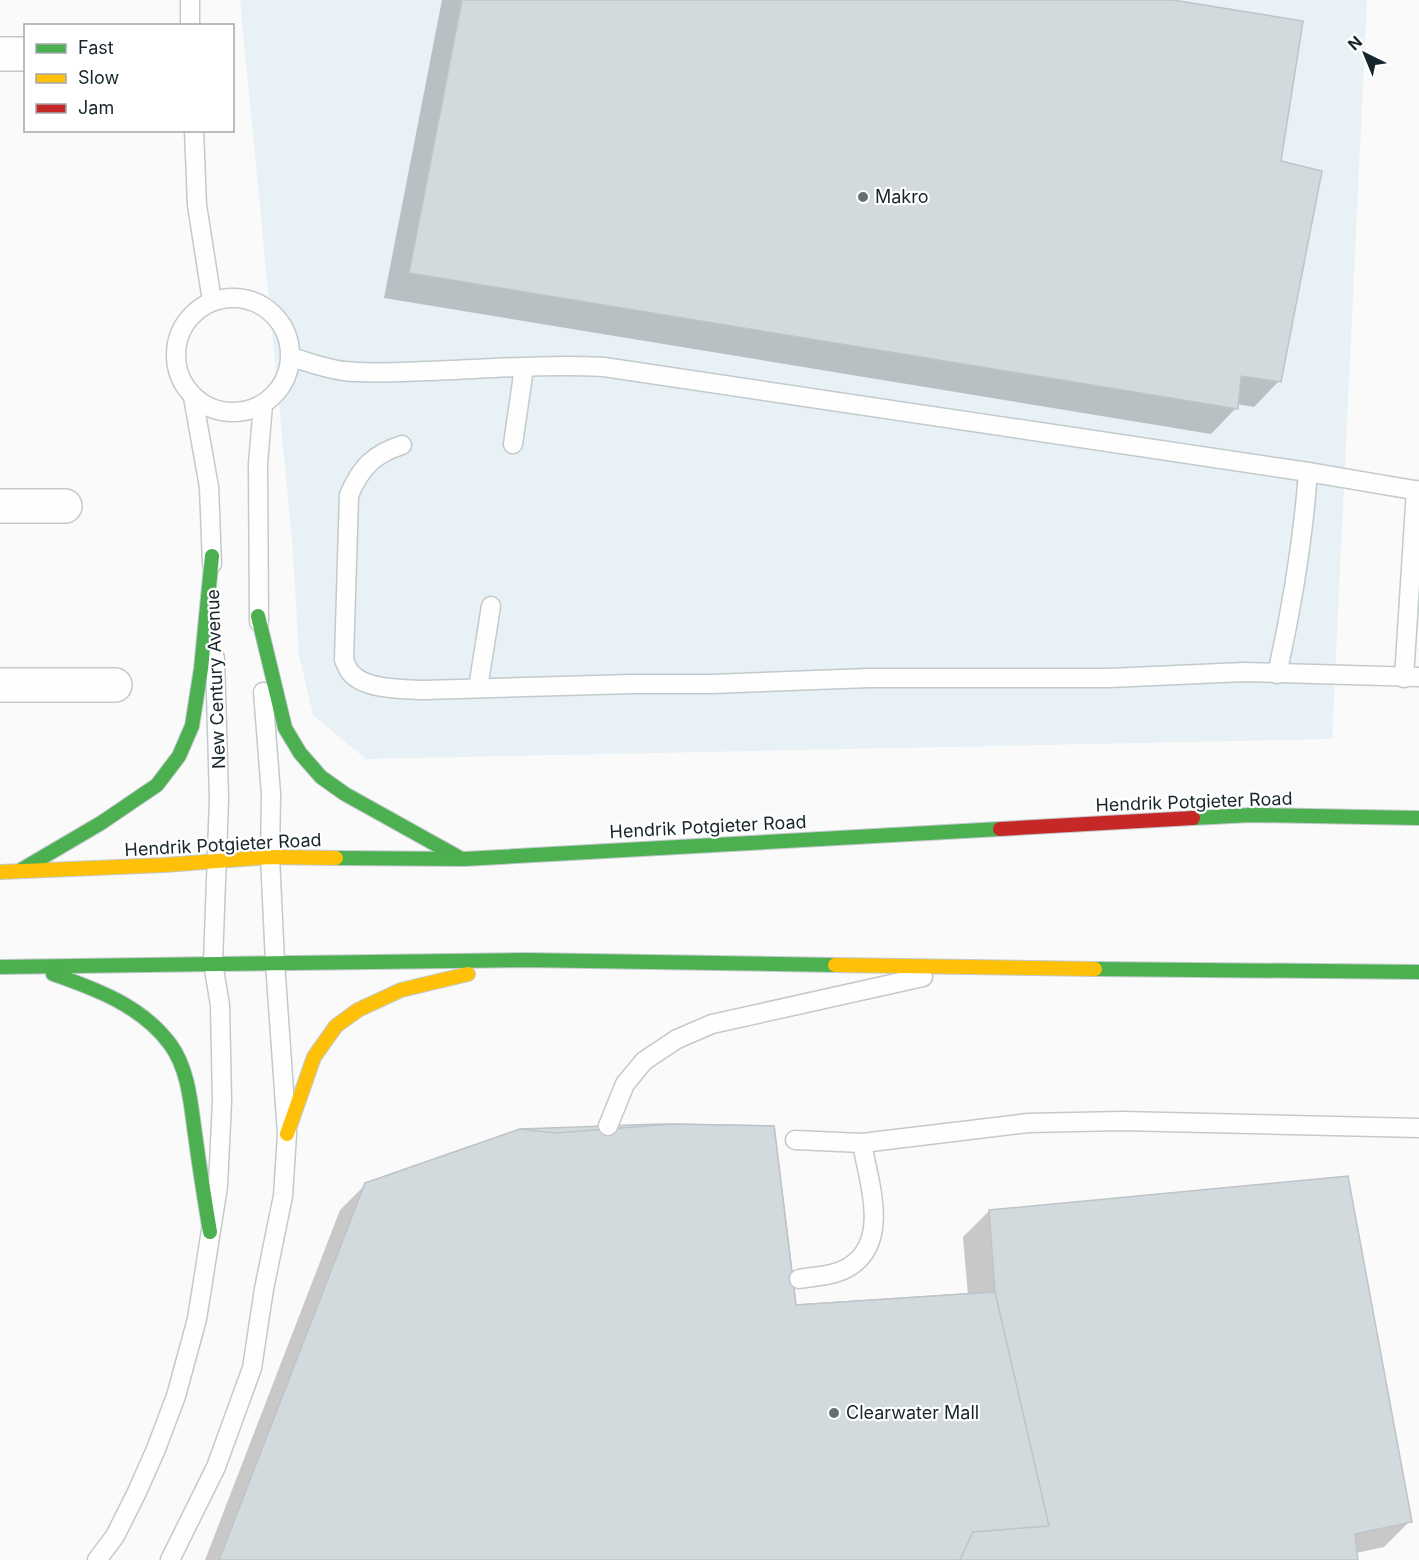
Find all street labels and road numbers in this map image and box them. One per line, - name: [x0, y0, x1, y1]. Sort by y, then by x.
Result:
- street label: New Century Avenue: [202, 589, 229, 769]
- street label: Hendrik Potgieter Road: [1095, 788, 1293, 815]
- street label: Hendrik Potgieter Road: [609, 811, 807, 842]
- street label: Hendrik Potgieter Road: [124, 829, 322, 860]

